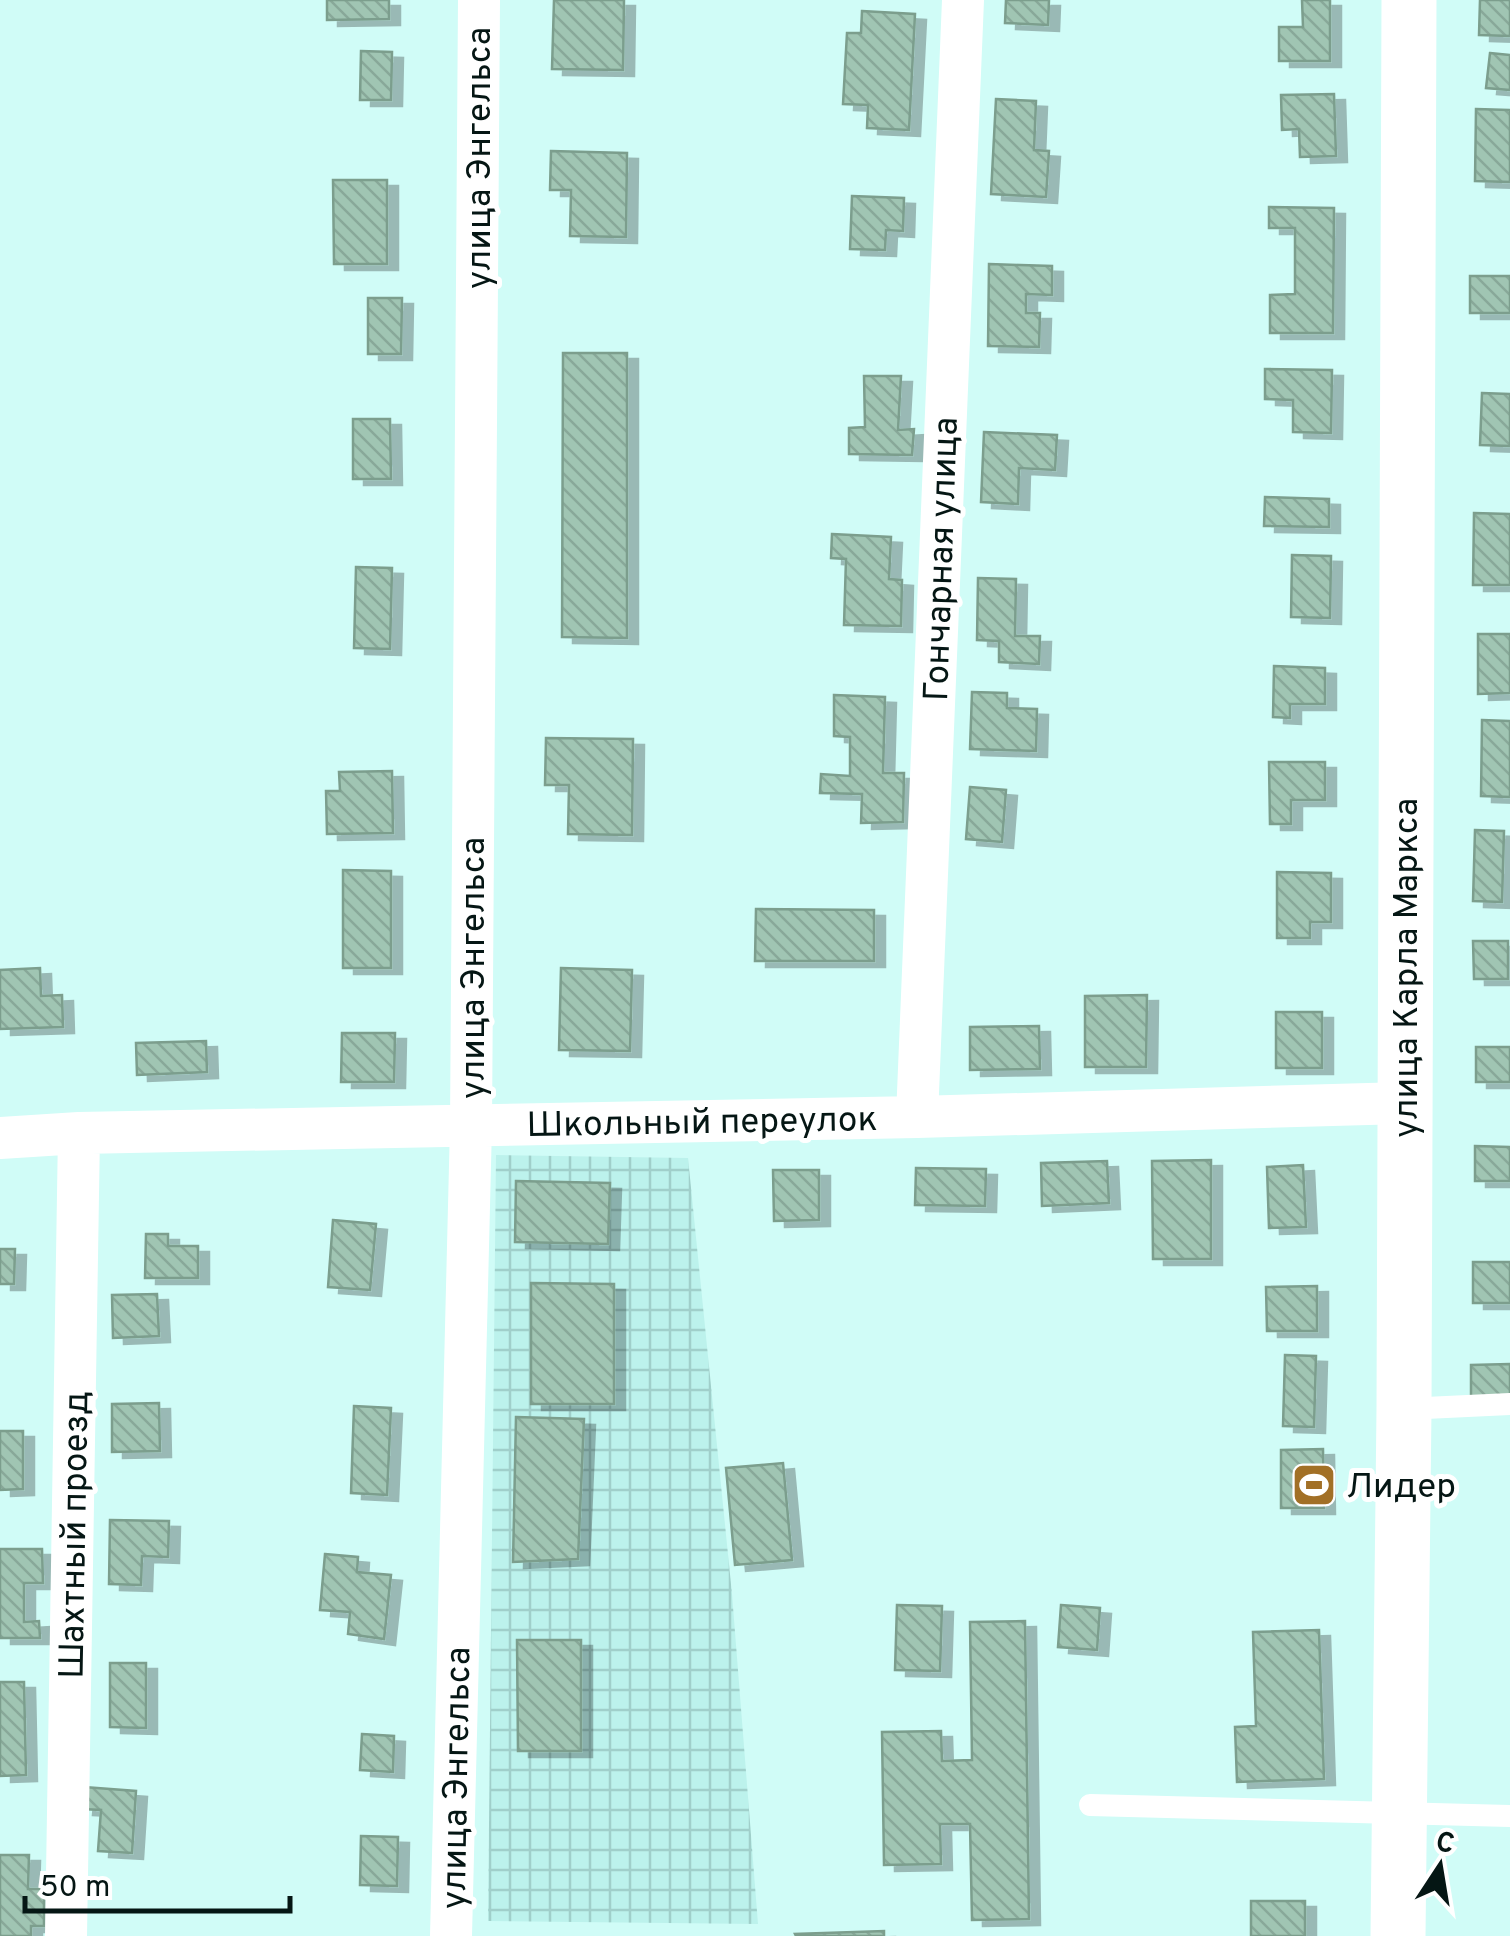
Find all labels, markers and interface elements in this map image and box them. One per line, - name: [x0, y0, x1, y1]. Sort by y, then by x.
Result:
- street label: улица Энгельса: [459, 27, 503, 289]
- street label: Гончарная улица: [916, 416, 970, 702]
- street label: улица Карла Маркса: [1386, 798, 1430, 1138]
- street label: улица Энгельса: [453, 837, 497, 1099]
- street label: Школьный переулок: [526, 1099, 878, 1149]
- street label: Шахтный проезд: [51, 1391, 101, 1679]
- sports icon: Лидер: [1291, 1462, 1337, 1508]
- place label: Лидер: [1346, 1466, 1456, 1510]
- street label: улица Энгельса: [434, 1646, 482, 1910]
- north arrow: [1390, 1816, 1490, 1916]
- text: С: [1432, 1825, 1457, 1864]
- scale bar: [25, 1851, 290, 1913]
- text: 50 m: [40, 1870, 110, 1907]

